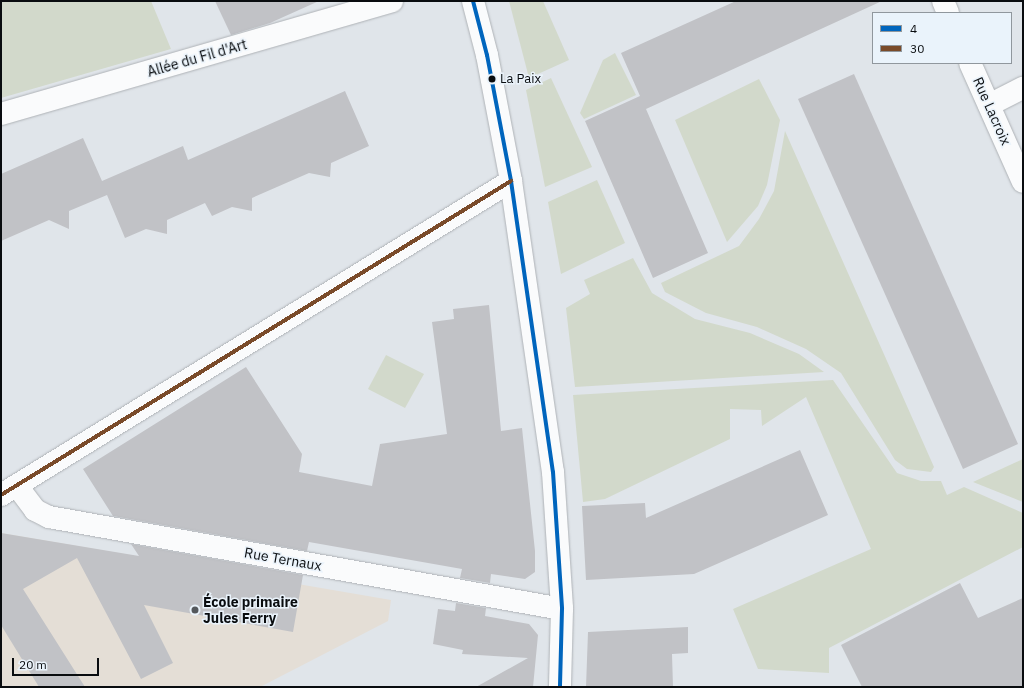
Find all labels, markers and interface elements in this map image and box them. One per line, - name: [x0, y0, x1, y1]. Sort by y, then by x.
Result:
- legend: [872, 12, 1012, 64]
- text: 4: [910, 21, 917, 36]
- street label: Allée du Fil d'Art: [145, 36, 249, 80]
- text: 30: [910, 41, 924, 56]
- place label: La Paix: [500, 71, 541, 87]
- marker: La Paix: [487, 74, 497, 84]
- street label: Rue Lacroix: [969, 74, 1015, 148]
- street label: Rue Ternaux: [243, 544, 323, 574]
- place label: École primaire Jules Ferry: [203, 594, 298, 626]
- marker: École primaire Jules Ferry: [190, 605, 200, 615]
- scale bar: [14, 650, 101, 676]
- text: 20 m: [19, 657, 47, 672]

